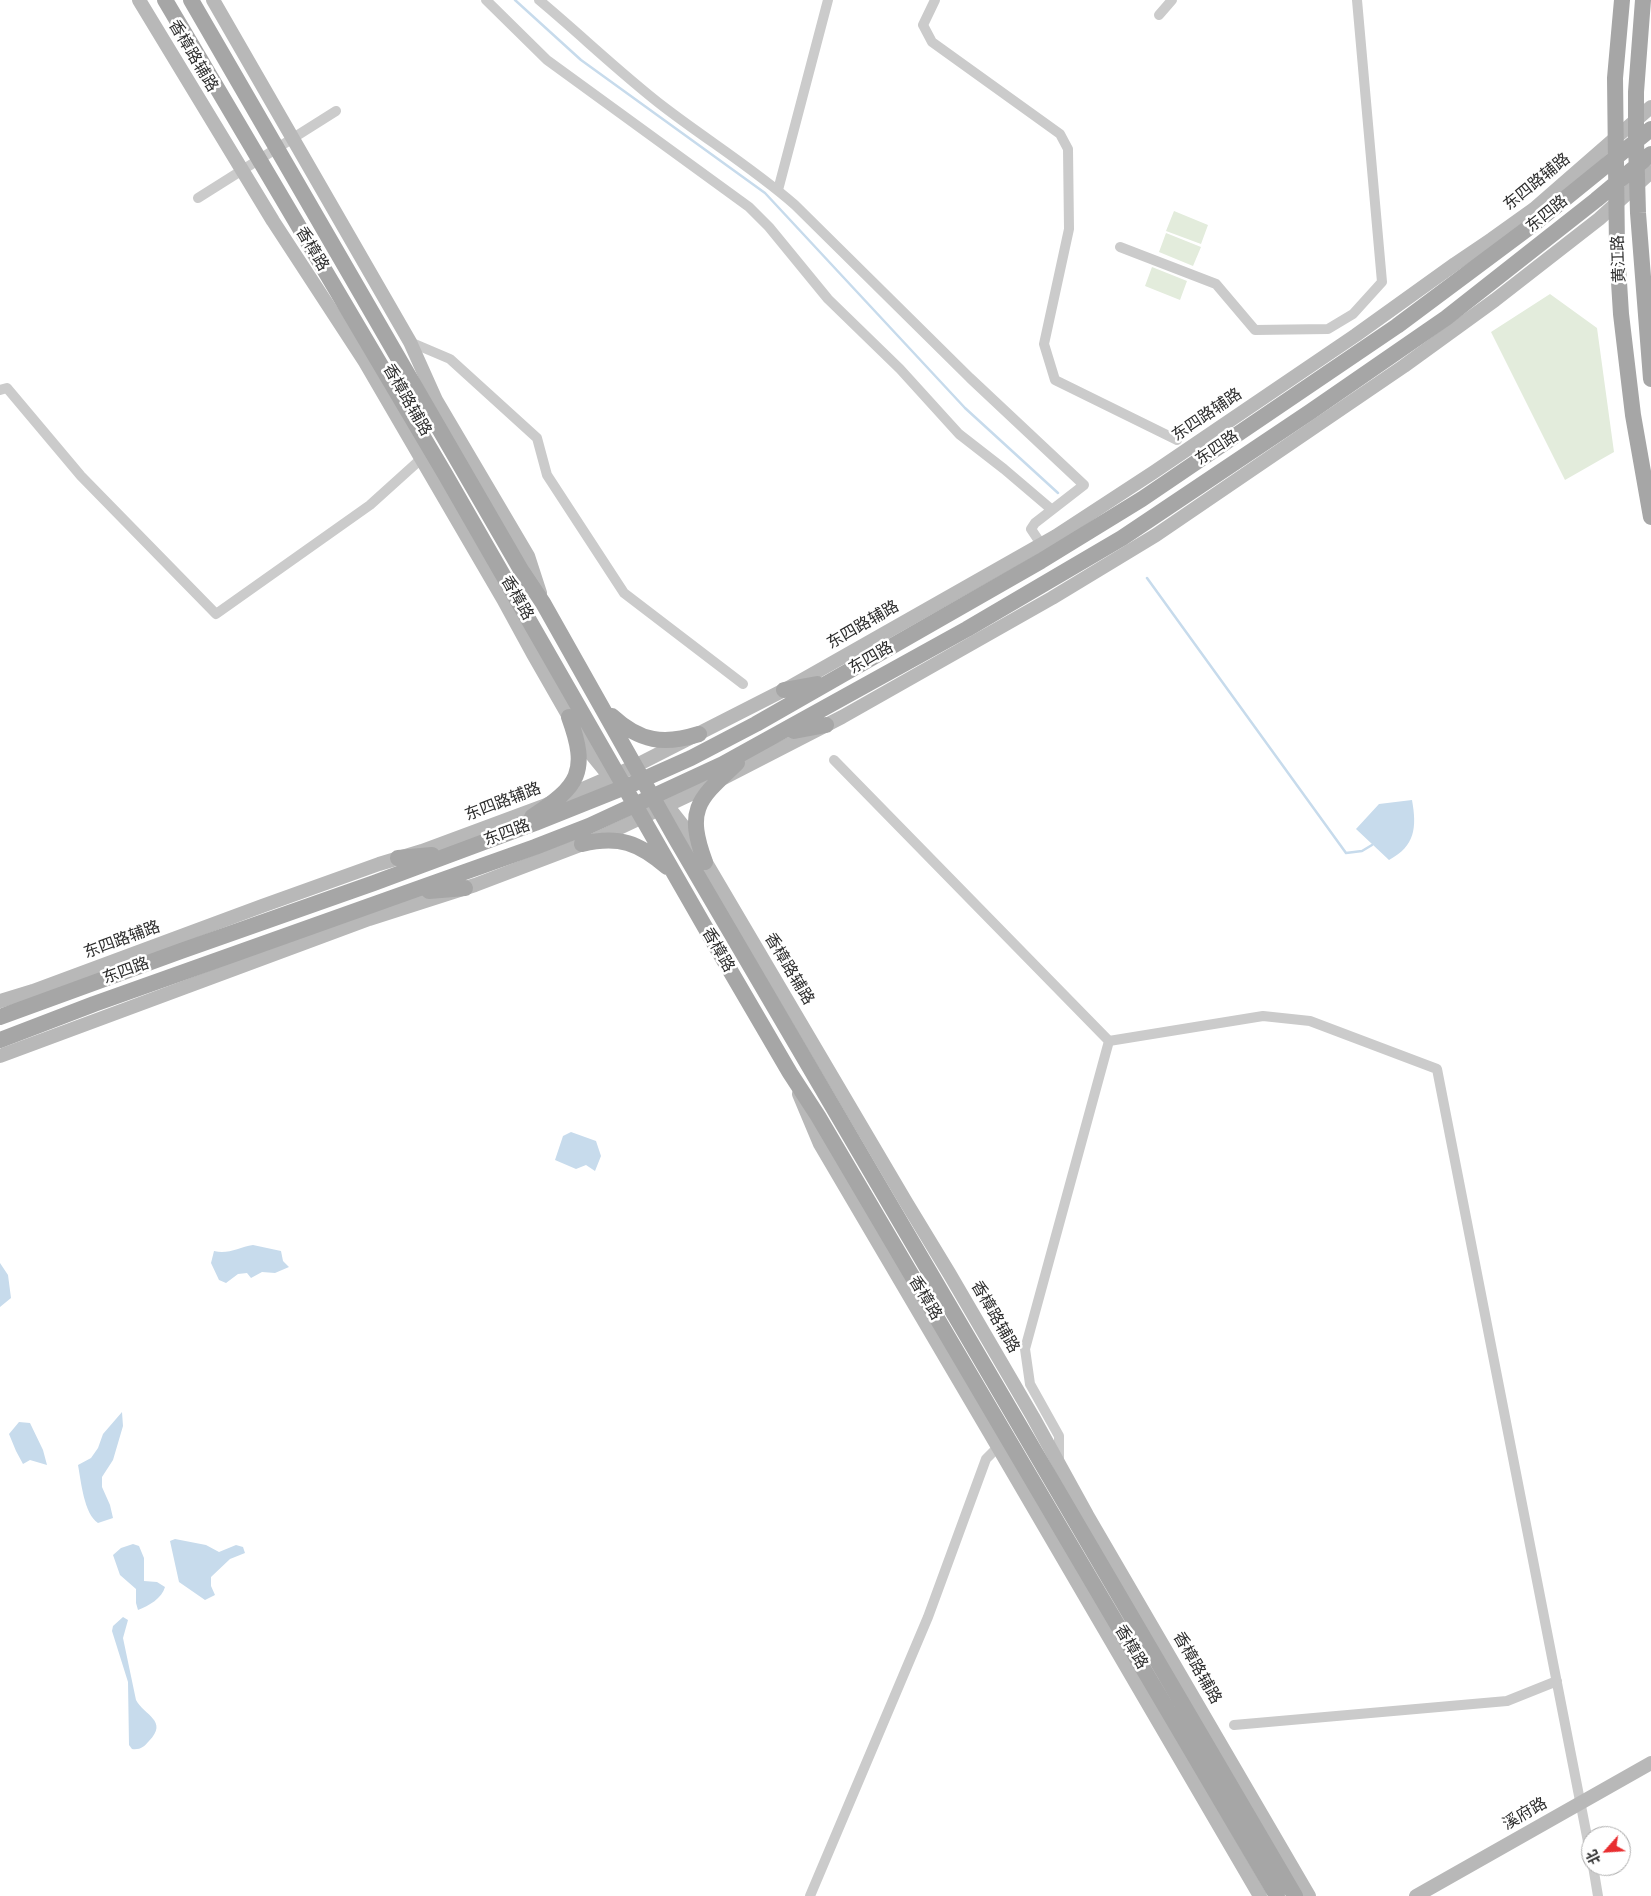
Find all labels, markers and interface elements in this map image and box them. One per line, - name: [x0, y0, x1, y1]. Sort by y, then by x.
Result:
- street label: 香樟路辅路: [164, 17, 222, 95]
- street label: 东四路辅路: [1500, 149, 1574, 215]
- street label: 东四路: [1522, 191, 1572, 237]
- street label: 香樟路: [291, 223, 333, 275]
- street label: 黄江路: [1609, 235, 1629, 283]
- street label: 香樟路辅路: [379, 361, 435, 439]
- street label: 东四路辅路: [1168, 385, 1246, 445]
- street label: 东四路: [1192, 427, 1242, 469]
- street label: 香樟路: [497, 572, 537, 624]
- street label: 东四路辅路: [824, 597, 902, 653]
- street label: 东四路: [845, 638, 897, 678]
- street label: 东四路辅路: [462, 779, 544, 825]
- street label: 东四路: [481, 816, 533, 850]
- street label: 东四路辅路: [81, 917, 163, 963]
- street label: 香樟路: [698, 924, 738, 976]
- street label: 香樟路辅路: [760, 930, 818, 1008]
- street label: 东四路: [100, 954, 152, 988]
- street label: 香樟路: [904, 1272, 946, 1324]
- street label: 香樟路辅路: [967, 1278, 1023, 1356]
- street label: 香樟路: [1110, 1621, 1152, 1673]
- street label: 香樟路辅路: [1169, 1629, 1225, 1707]
- street label: 溪府路: [1499, 1794, 1551, 1834]
- north arrow: [1581, 1826, 1631, 1876]
- text: 北: [1581, 1847, 1605, 1868]

